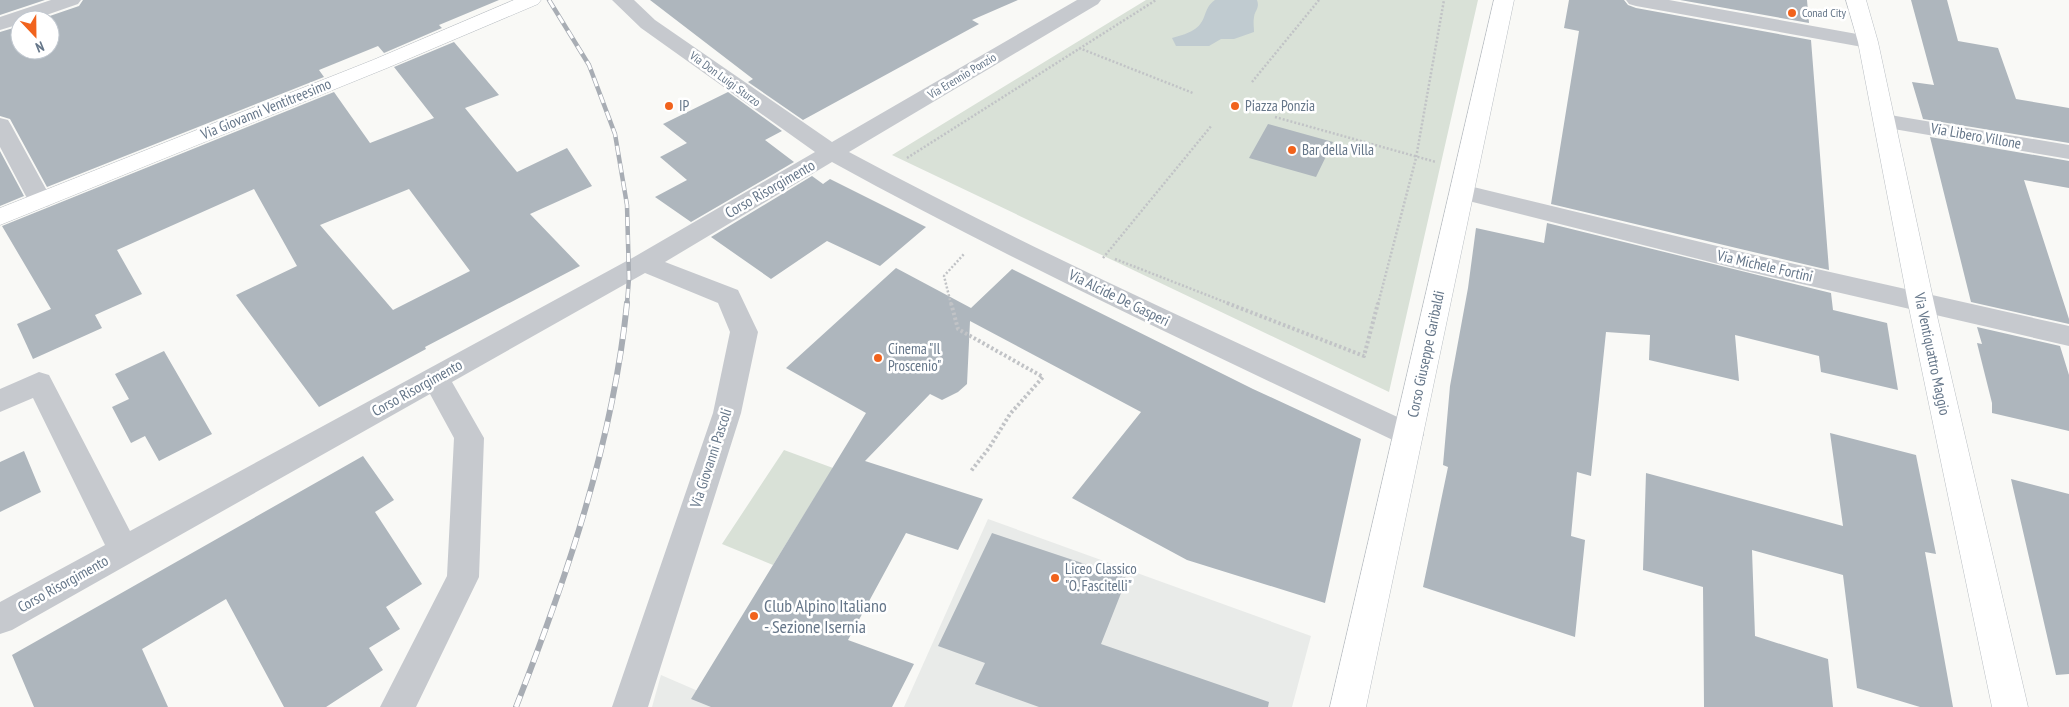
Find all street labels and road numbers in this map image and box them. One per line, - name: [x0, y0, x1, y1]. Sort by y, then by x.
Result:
- street label: Via Don Luigi Sturzo: [686, 47, 764, 109]
- street label: Via Erennio Ponzio: [924, 49, 999, 102]
- street label: Via Giovanni Ventitreesimo: [197, 74, 334, 144]
- street label: Via Libero Villone: [1928, 118, 2023, 153]
- street label: Corso Risorgimento: [721, 155, 818, 222]
- street label: Via Michele Fortini: [1714, 245, 1815, 286]
- street label: Via Alcide De Gasperi: [1065, 265, 1173, 330]
- street label: Corso Giuseppe Garibaldi: [1403, 289, 1448, 419]
- street label: Via Ventiquattro Maggio: [1910, 290, 1955, 417]
- street label: Corso Risorgimento: [368, 355, 465, 420]
- street label: Via Giovanni Pascoli: [685, 406, 736, 511]
- street label: Corso Risorgimento: [14, 551, 111, 616]

